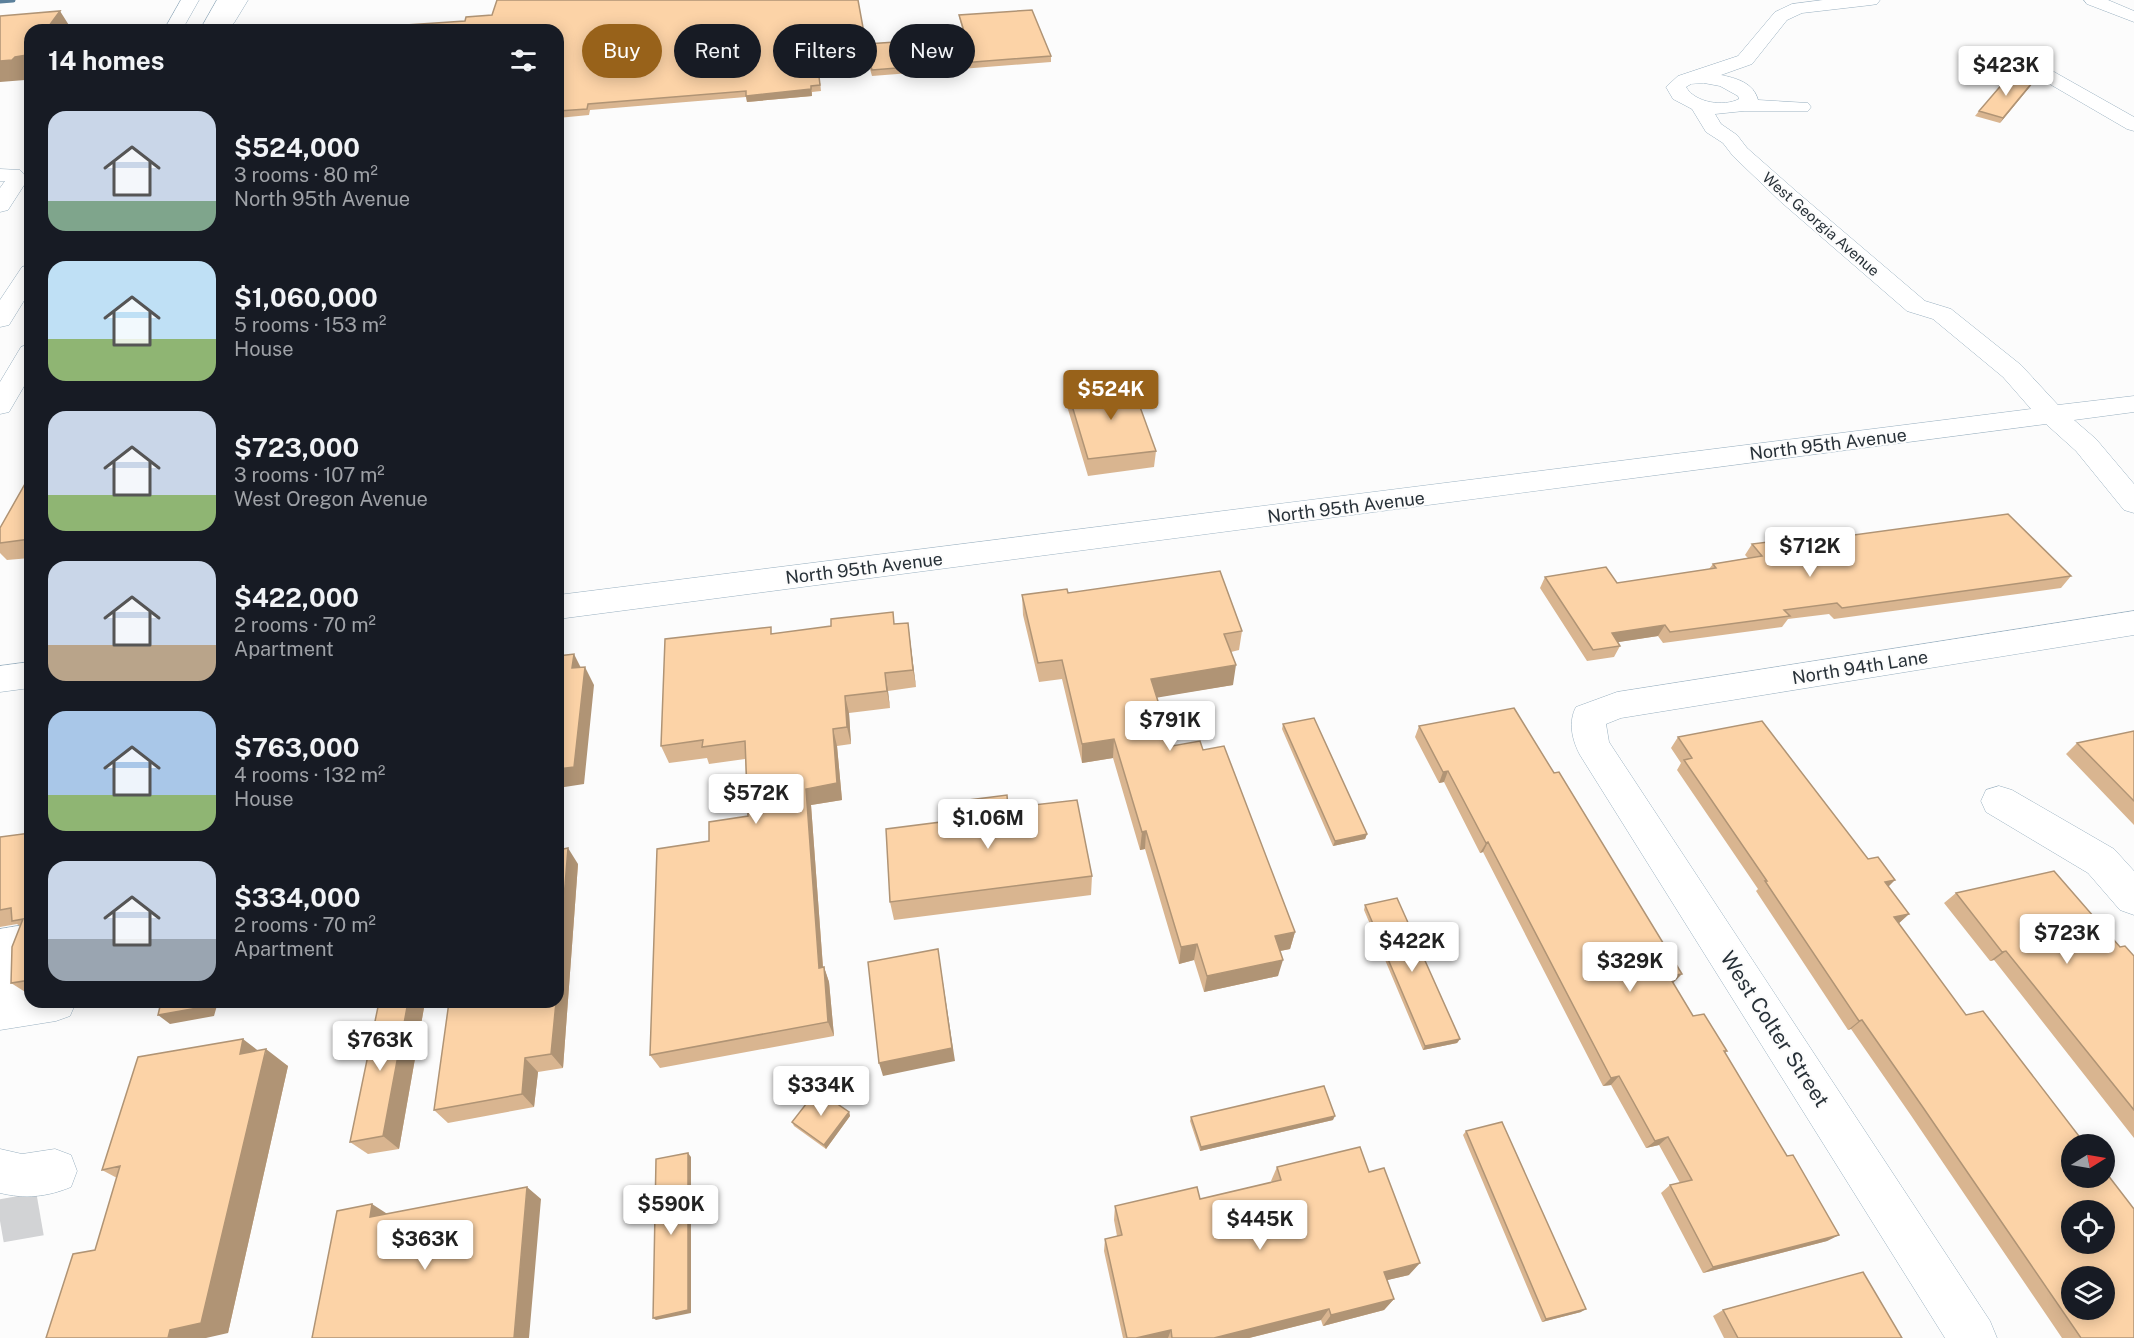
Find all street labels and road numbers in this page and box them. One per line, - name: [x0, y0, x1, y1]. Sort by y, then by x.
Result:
- street label: West Georgia Avenue: [1759, 169, 1883, 279]
- street label: North 95th Avenue: [1748, 424, 1908, 464]
- street label: North 95th Avenue: [1266, 487, 1426, 527]
- street label: North 95th Avenue: [784, 548, 944, 588]
- street label: North 94th Lane: [1791, 646, 1929, 688]
- street label: West Colter Street: [1715, 946, 1835, 1112]

